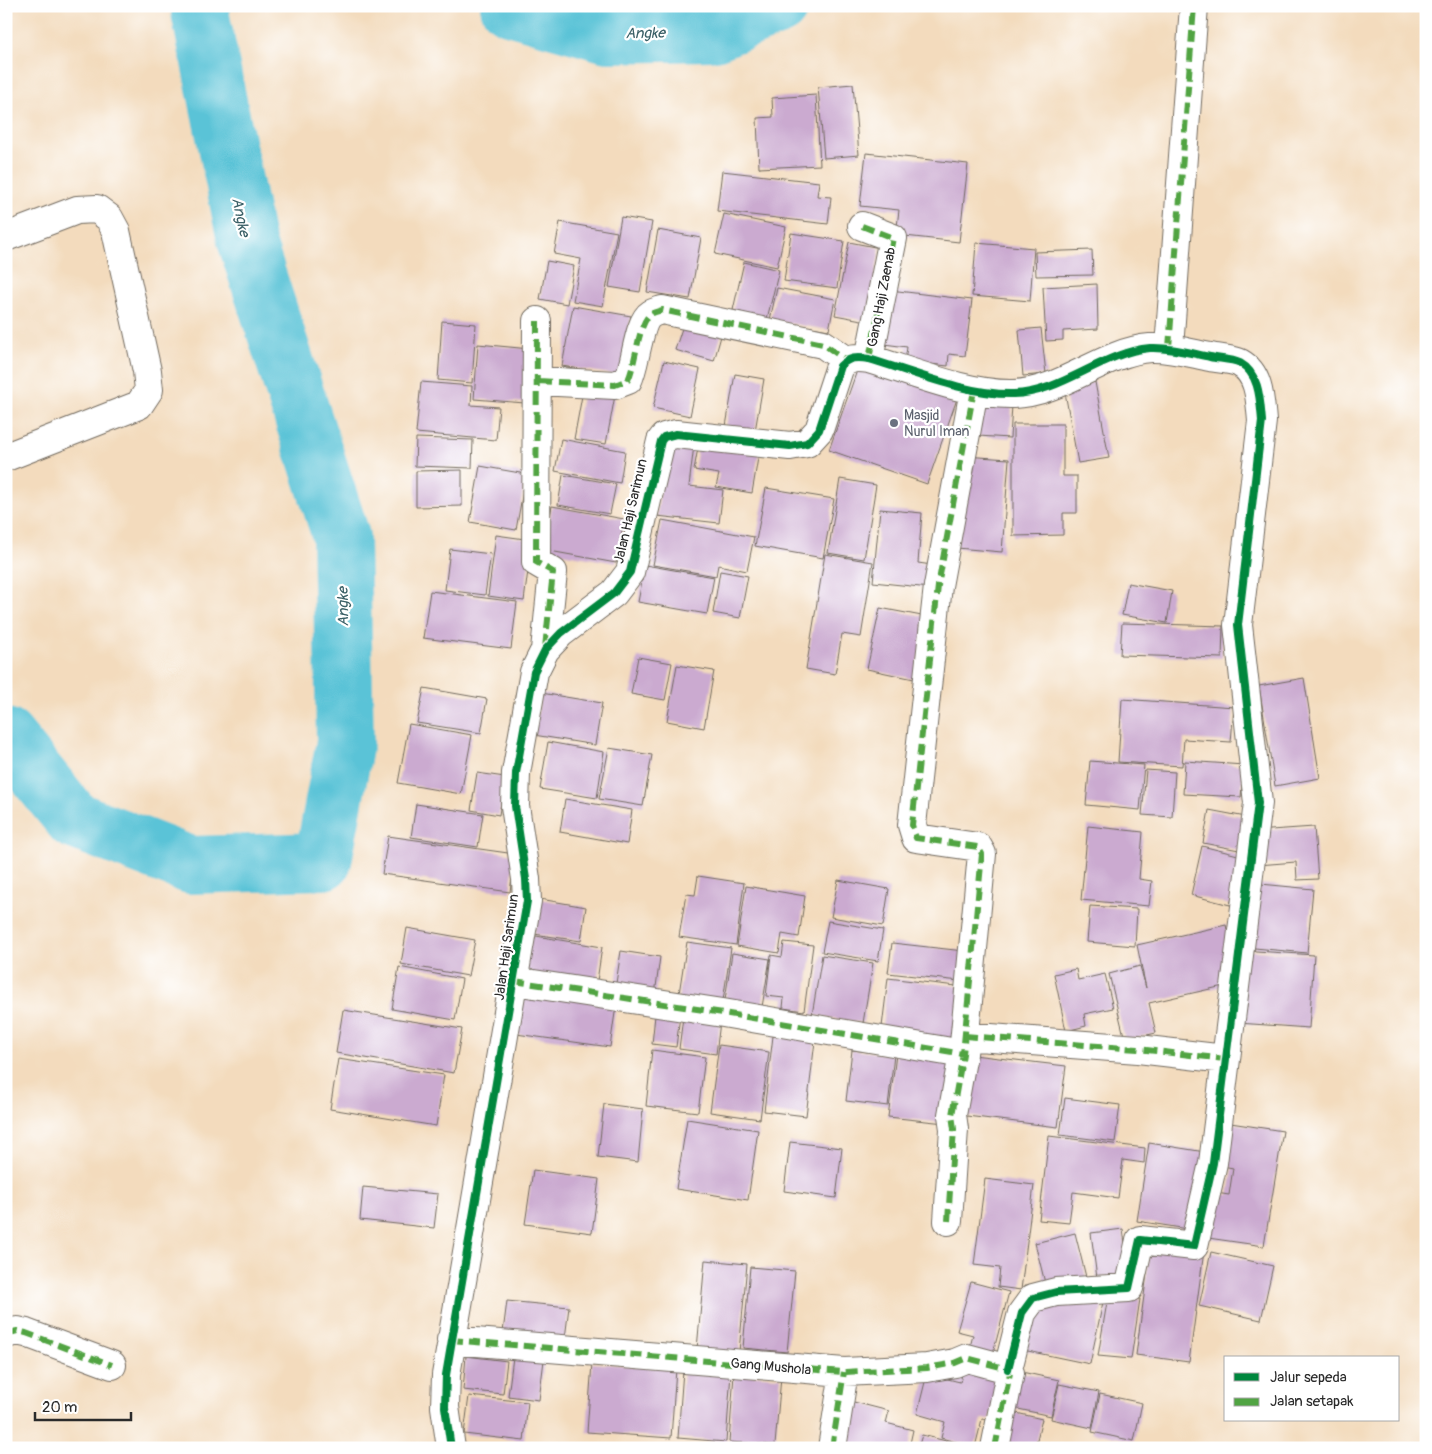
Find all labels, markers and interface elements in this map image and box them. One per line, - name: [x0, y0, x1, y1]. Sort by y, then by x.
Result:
- water label: Angke: [625, 24, 666, 43]
- water label: Angke: [227, 196, 254, 240]
- street label: Gang Haji Zaenab: [863, 246, 900, 349]
- place label: Masjid Nurul Iman: [904, 407, 969, 440]
- marker: Masjid Nurul Iman: [888, 417, 900, 429]
- street label: Jalan Haji Sarimun: [610, 457, 651, 565]
- water label: Angke: [334, 586, 353, 627]
- street label: Jalan Haji Sarimun: [491, 893, 522, 1001]
- street label: Gang Mushola: [730, 1355, 812, 1378]
- legend: [1224, 1356, 1400, 1422]
- text: Jalur sepeda: [1270, 1368, 1347, 1387]
- scale bar: [35, 1389, 131, 1421]
- text: Jalan setapak: [1270, 1392, 1354, 1411]
- text: 20 m: [42, 1398, 77, 1417]

